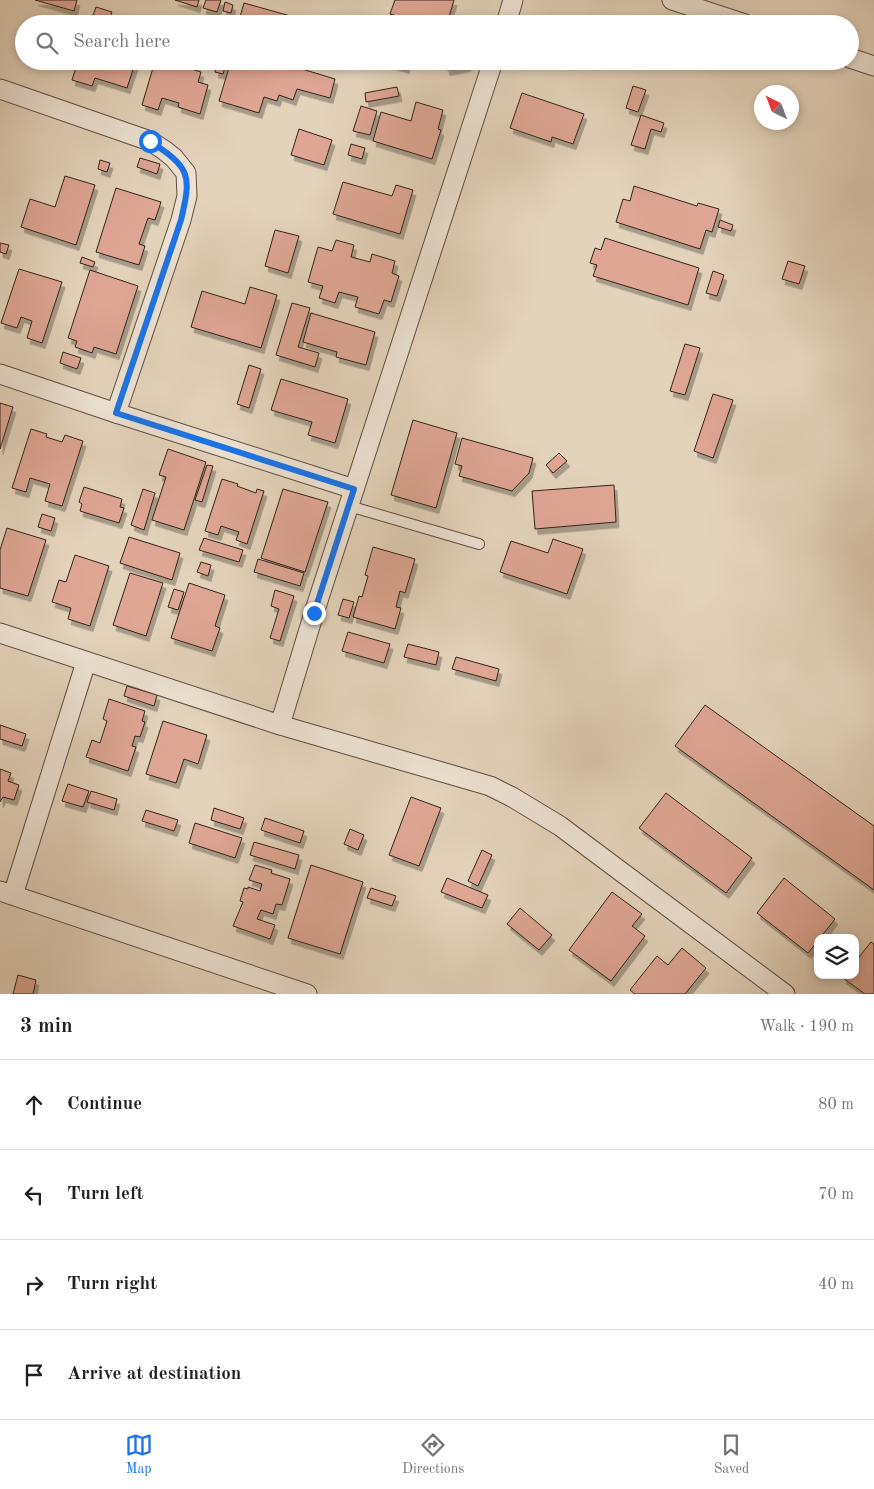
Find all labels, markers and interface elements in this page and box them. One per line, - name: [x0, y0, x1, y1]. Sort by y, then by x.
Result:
- search box: [15, 15, 859, 70]
- icon: search: [33, 29, 61, 57]
- text: Search here: [73, 33, 170, 52]
- north arrow: [754, 85, 799, 130]
- route start: [139, 130, 162, 153]
- route end: [303, 602, 326, 625]
- map controls: [814, 934, 859, 979]
- button: layers: [814, 934, 859, 979]
- text: 3 min: [20, 1016, 73, 1037]
- text: Walk · 190 m: [759, 1019, 854, 1035]
- icon: ahead: [20, 1091, 48, 1119]
- text: Continue: [67, 1095, 142, 1114]
- text: 80 m: [818, 1097, 854, 1113]
- icon: left: [20, 1181, 48, 1209]
- text: Turn left: [67, 1185, 144, 1204]
- text: 70 m: [818, 1187, 854, 1203]
- icon: right: [20, 1271, 48, 1299]
- text: Turn right: [67, 1275, 157, 1294]
- text: 40 m: [818, 1277, 854, 1293]
- icon: arrive: [20, 1361, 48, 1389]
- text: Arrive at destination: [67, 1365, 241, 1384]
- tab: Map: [125, 1431, 153, 1478]
- tab: Directions: [402, 1431, 464, 1478]
- tab: Saved: [714, 1431, 749, 1478]

